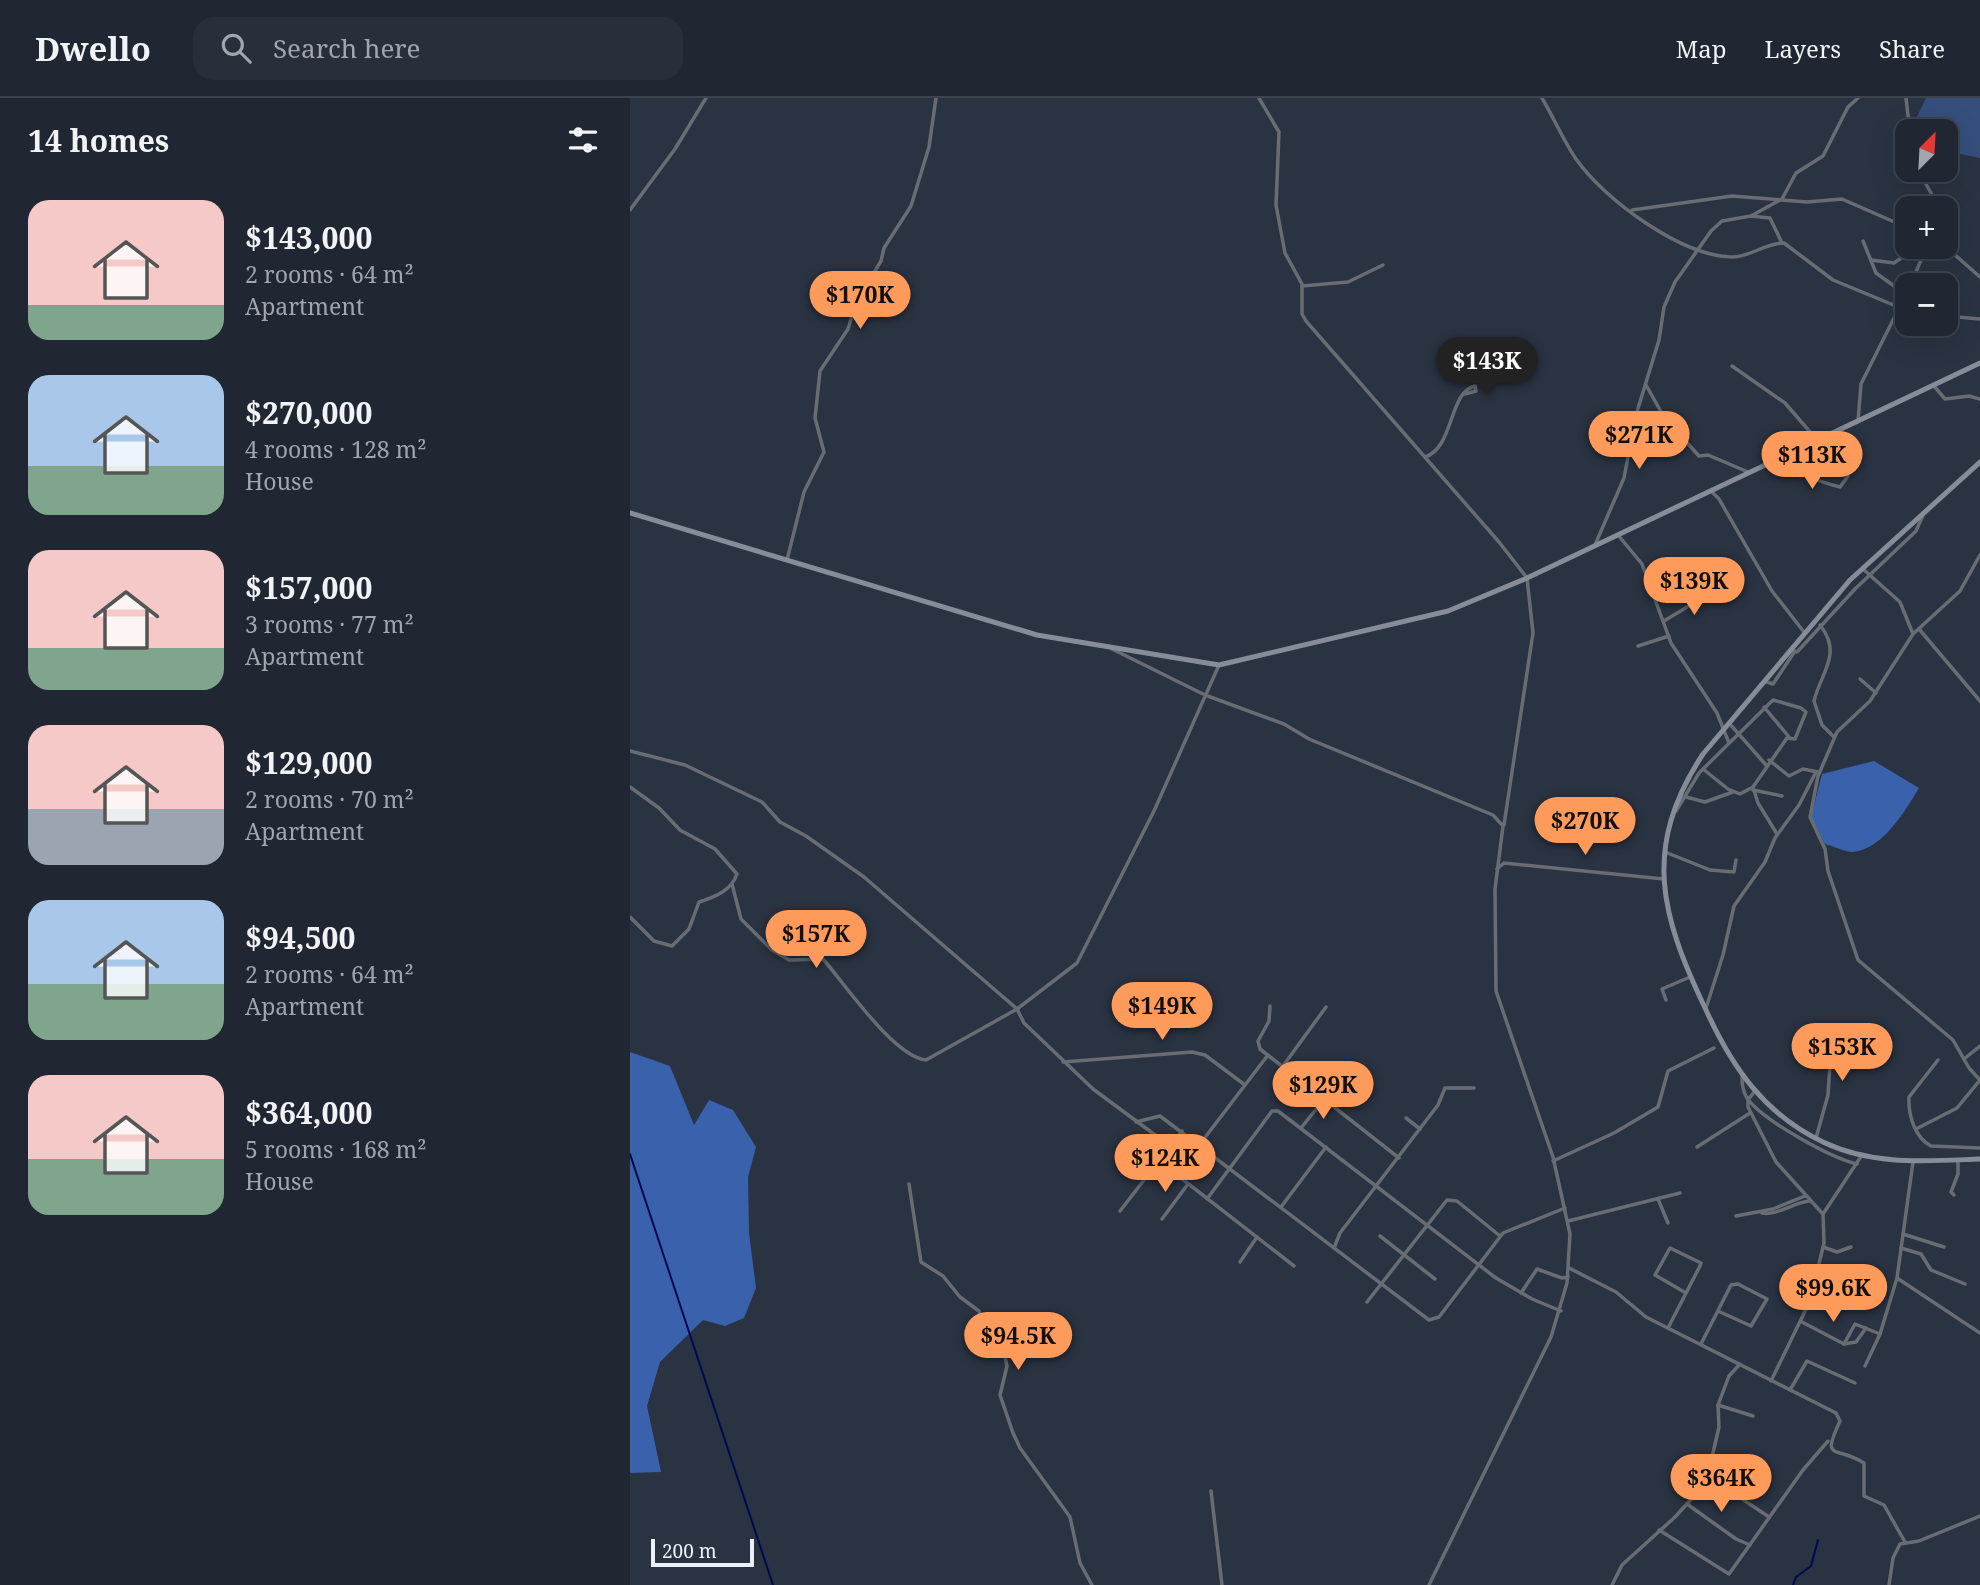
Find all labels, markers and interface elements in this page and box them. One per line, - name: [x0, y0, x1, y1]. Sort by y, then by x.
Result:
- search box: [193, 17, 683, 80]
- text: Dwello: [35, 26, 151, 71]
- icon: search: [217, 29, 255, 67]
- text: Search here: [273, 30, 421, 66]
- text: Map: [1676, 32, 1727, 65]
- text: Layers: [1765, 32, 1841, 65]
- text: Share: [1879, 32, 1945, 65]
- north arrow: [1895, 119, 1958, 182]
- map controls: [1895, 119, 1958, 336]
- text: 14 homes: [28, 120, 169, 161]
- icon: filters: [564, 121, 602, 159]
- button: +: [1895, 196, 1958, 259]
- text: $143,000: [245, 217, 372, 258]
- icon: home: [84, 228, 168, 312]
- text: 2 rooms · 64 m²: [245, 258, 414, 290]
- pin: $170K: [811, 272, 909, 331]
- button: −: [1895, 273, 1958, 336]
- text: $170K: [826, 278, 894, 310]
- text: Apartment: [245, 290, 364, 322]
- pin: $143K: [1438, 338, 1536, 397]
- text: $143K: [1453, 344, 1521, 376]
- text: $270,000: [245, 392, 372, 433]
- icon: home: [84, 403, 168, 487]
- pin: $271K: [1590, 412, 1688, 471]
- text: $271K: [1605, 418, 1673, 450]
- pin: $113K: [1763, 432, 1861, 491]
- text: 4 rooms · 128 m²: [245, 433, 427, 465]
- text: $113K: [1778, 438, 1846, 470]
- text: House: [245, 465, 314, 497]
- pin: $139K: [1645, 558, 1743, 617]
- text: $139K: [1660, 564, 1728, 596]
- text: $157,000: [245, 567, 372, 608]
- icon: home: [84, 578, 168, 662]
- text: 3 rooms · 77 m²: [245, 608, 414, 640]
- text: Apartment: [245, 640, 364, 672]
- text: $129,000: [245, 742, 372, 783]
- icon: home: [84, 753, 168, 837]
- text: 2 rooms · 70 m²: [245, 783, 414, 815]
- pin: $270K: [1536, 798, 1634, 857]
- text: $270K: [1551, 804, 1619, 836]
- text: Apartment: [245, 815, 364, 847]
- pin: $157K: [767, 910, 865, 970]
- text: $94,500: [245, 917, 356, 958]
- text: $157K: [782, 917, 850, 949]
- icon: home: [84, 928, 168, 1012]
- text: 2 rooms · 64 m²: [245, 958, 414, 990]
- pin: $149K: [1113, 982, 1211, 1042]
- text: $149K: [1128, 989, 1196, 1021]
- text: Apartment: [245, 990, 364, 1022]
- pin: $153K: [1793, 1024, 1891, 1083]
- text: $153K: [1808, 1030, 1876, 1062]
- pin: $129K: [1274, 1062, 1372, 1121]
- text: $129K: [1289, 1068, 1357, 1100]
- text: $364,000: [245, 1092, 372, 1133]
- icon: home: [84, 1103, 168, 1187]
- text: 5 rooms · 168 m²: [245, 1133, 427, 1165]
- pin: $124K: [1116, 1134, 1214, 1194]
- text: $124K: [1131, 1141, 1199, 1173]
- text: House: [245, 1165, 314, 1197]
- pin: $99.6K: [1776, 1264, 1890, 1324]
- text: $99.6K: [1795, 1271, 1871, 1303]
- pin: $94.5K: [961, 1312, 1075, 1372]
- text: $94.5K: [980, 1319, 1056, 1351]
- pin: $364K: [1672, 1454, 1770, 1514]
- text: $364K: [1687, 1461, 1755, 1493]
- scale bar: [651, 1536, 754, 1568]
- text: 200 m: [662, 1538, 717, 1564]

